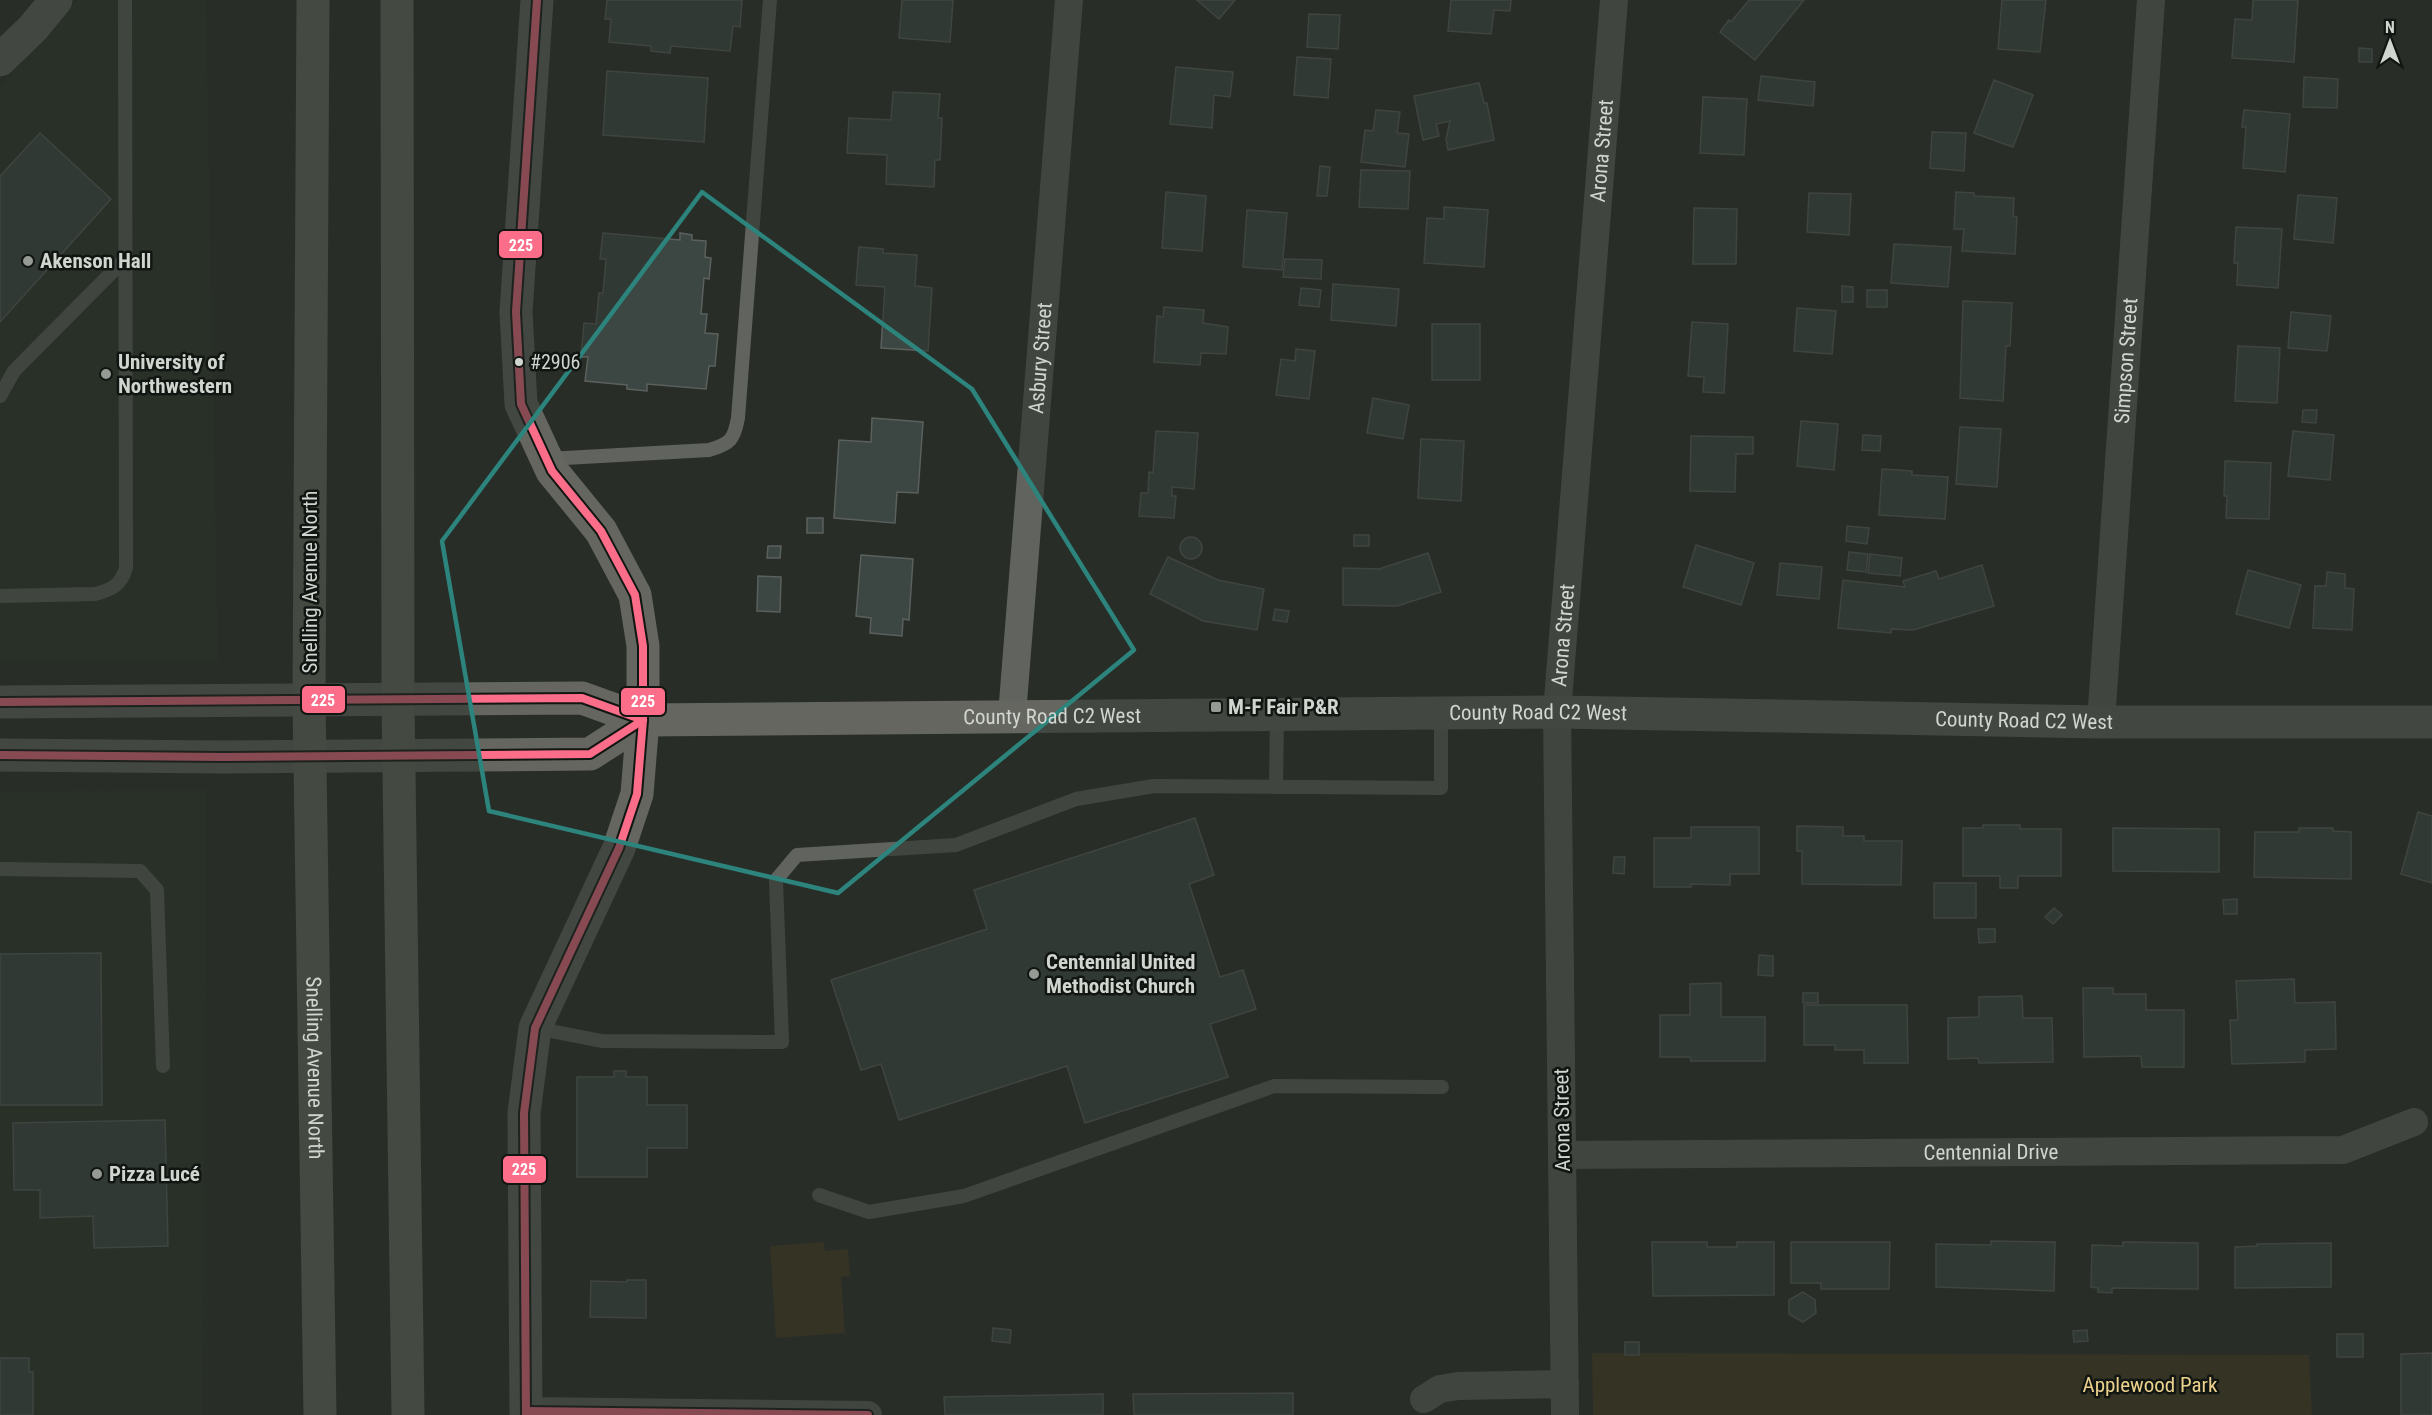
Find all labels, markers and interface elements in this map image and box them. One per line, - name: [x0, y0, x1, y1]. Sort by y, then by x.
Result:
- north arrow: [2360, 12, 2420, 72]
- text: N: [2385, 18, 2395, 37]
- street label: Arona Street: [1586, 98, 1618, 203]
- line badge: 225: [498, 230, 543, 259]
- text: 225: [509, 236, 533, 255]
- place label: Akenson Hall: [40, 249, 151, 273]
- marker: Akenson Hall: [21, 254, 35, 268]
- street label: Simpson Street: [2110, 297, 2142, 425]
- street label: Asbury Street: [1024, 302, 1057, 415]
- place label: University of Northwestern: [118, 350, 232, 398]
- place label: #2906: [530, 350, 580, 374]
- marker: #2906: [513, 356, 525, 368]
- marker: University of Northwestern: [99, 367, 113, 381]
- street label: Snelling Avenue North: [298, 491, 322, 673]
- street label: Arona Street: [1547, 583, 1579, 688]
- line badge: 225: [301, 685, 346, 714]
- line badge: 225: [620, 687, 666, 716]
- text: 225: [311, 691, 335, 710]
- text: 225: [631, 692, 655, 711]
- place label: M-F Fair P&R: [1228, 695, 1339, 719]
- marker: M-F Fair P&R: [1209, 700, 1223, 714]
- street label: County Road C2 West: [1449, 700, 1627, 725]
- street label: County Road C2 West: [963, 704, 1141, 729]
- street label: County Road C2 West: [1935, 707, 2113, 734]
- place label: Centennial United Methodist Church: [1046, 950, 1195, 998]
- marker: Centennial United Methodist Church: [1027, 967, 1041, 981]
- street label: Snelling Avenue North: [301, 976, 328, 1160]
- street label: Arona Street: [1549, 1068, 1575, 1172]
- street label: Centennial Drive: [1924, 1140, 2059, 1165]
- line badge: 225: [502, 1155, 547, 1184]
- text: 225: [512, 1160, 536, 1179]
- place label: Pizza Lucé: [109, 1162, 200, 1186]
- marker: Pizza Lucé: [90, 1167, 104, 1181]
- park label: Applewood Park: [2083, 1373, 2218, 1397]

